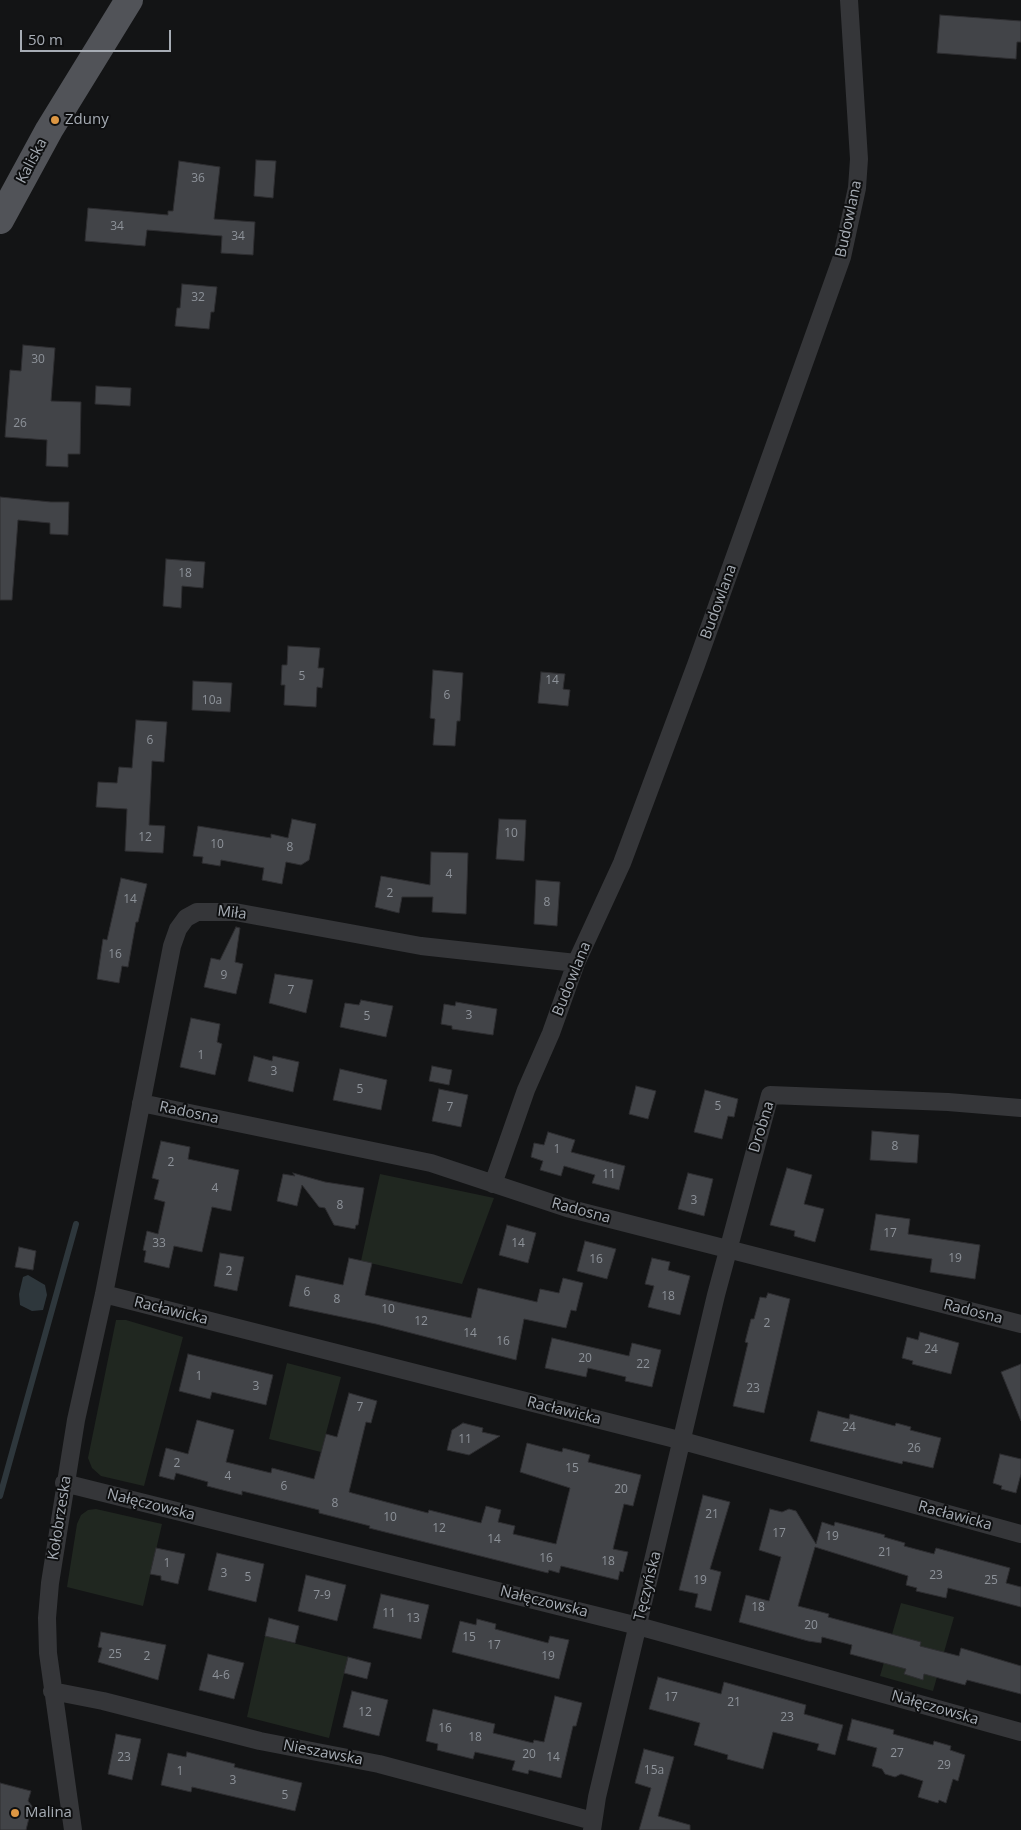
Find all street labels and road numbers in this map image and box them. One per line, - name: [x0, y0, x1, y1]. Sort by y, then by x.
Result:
- street label: Kaliska: [13, 135, 51, 187]
- street label: Budowlana: [832, 179, 866, 259]
- street label: Budowlana: [697, 562, 741, 642]
- street label: Miła: [216, 902, 248, 924]
- street label: Budowlana: [549, 939, 595, 1019]
- street label: Radosna: [158, 1098, 220, 1128]
- street label: Drobna: [746, 1099, 778, 1155]
- street label: Radosna: [549, 1194, 613, 1228]
- street label: Racławicka: [132, 1293, 210, 1329]
- street label: Radosna: [941, 1296, 1005, 1328]
- street label: Racławicka: [525, 1393, 603, 1429]
- street label: Kołobrzeska: [44, 1475, 76, 1561]
- street label: Nałęczowska: [105, 1485, 197, 1525]
- street label: Racławicka: [916, 1498, 994, 1534]
- street label: Tęczyńska: [631, 1549, 665, 1623]
- street label: Nałęczowska: [498, 1582, 590, 1622]
- street label: Nałęczowska: [889, 1687, 981, 1729]
- street label: Nieszawska: [282, 1736, 364, 1770]

